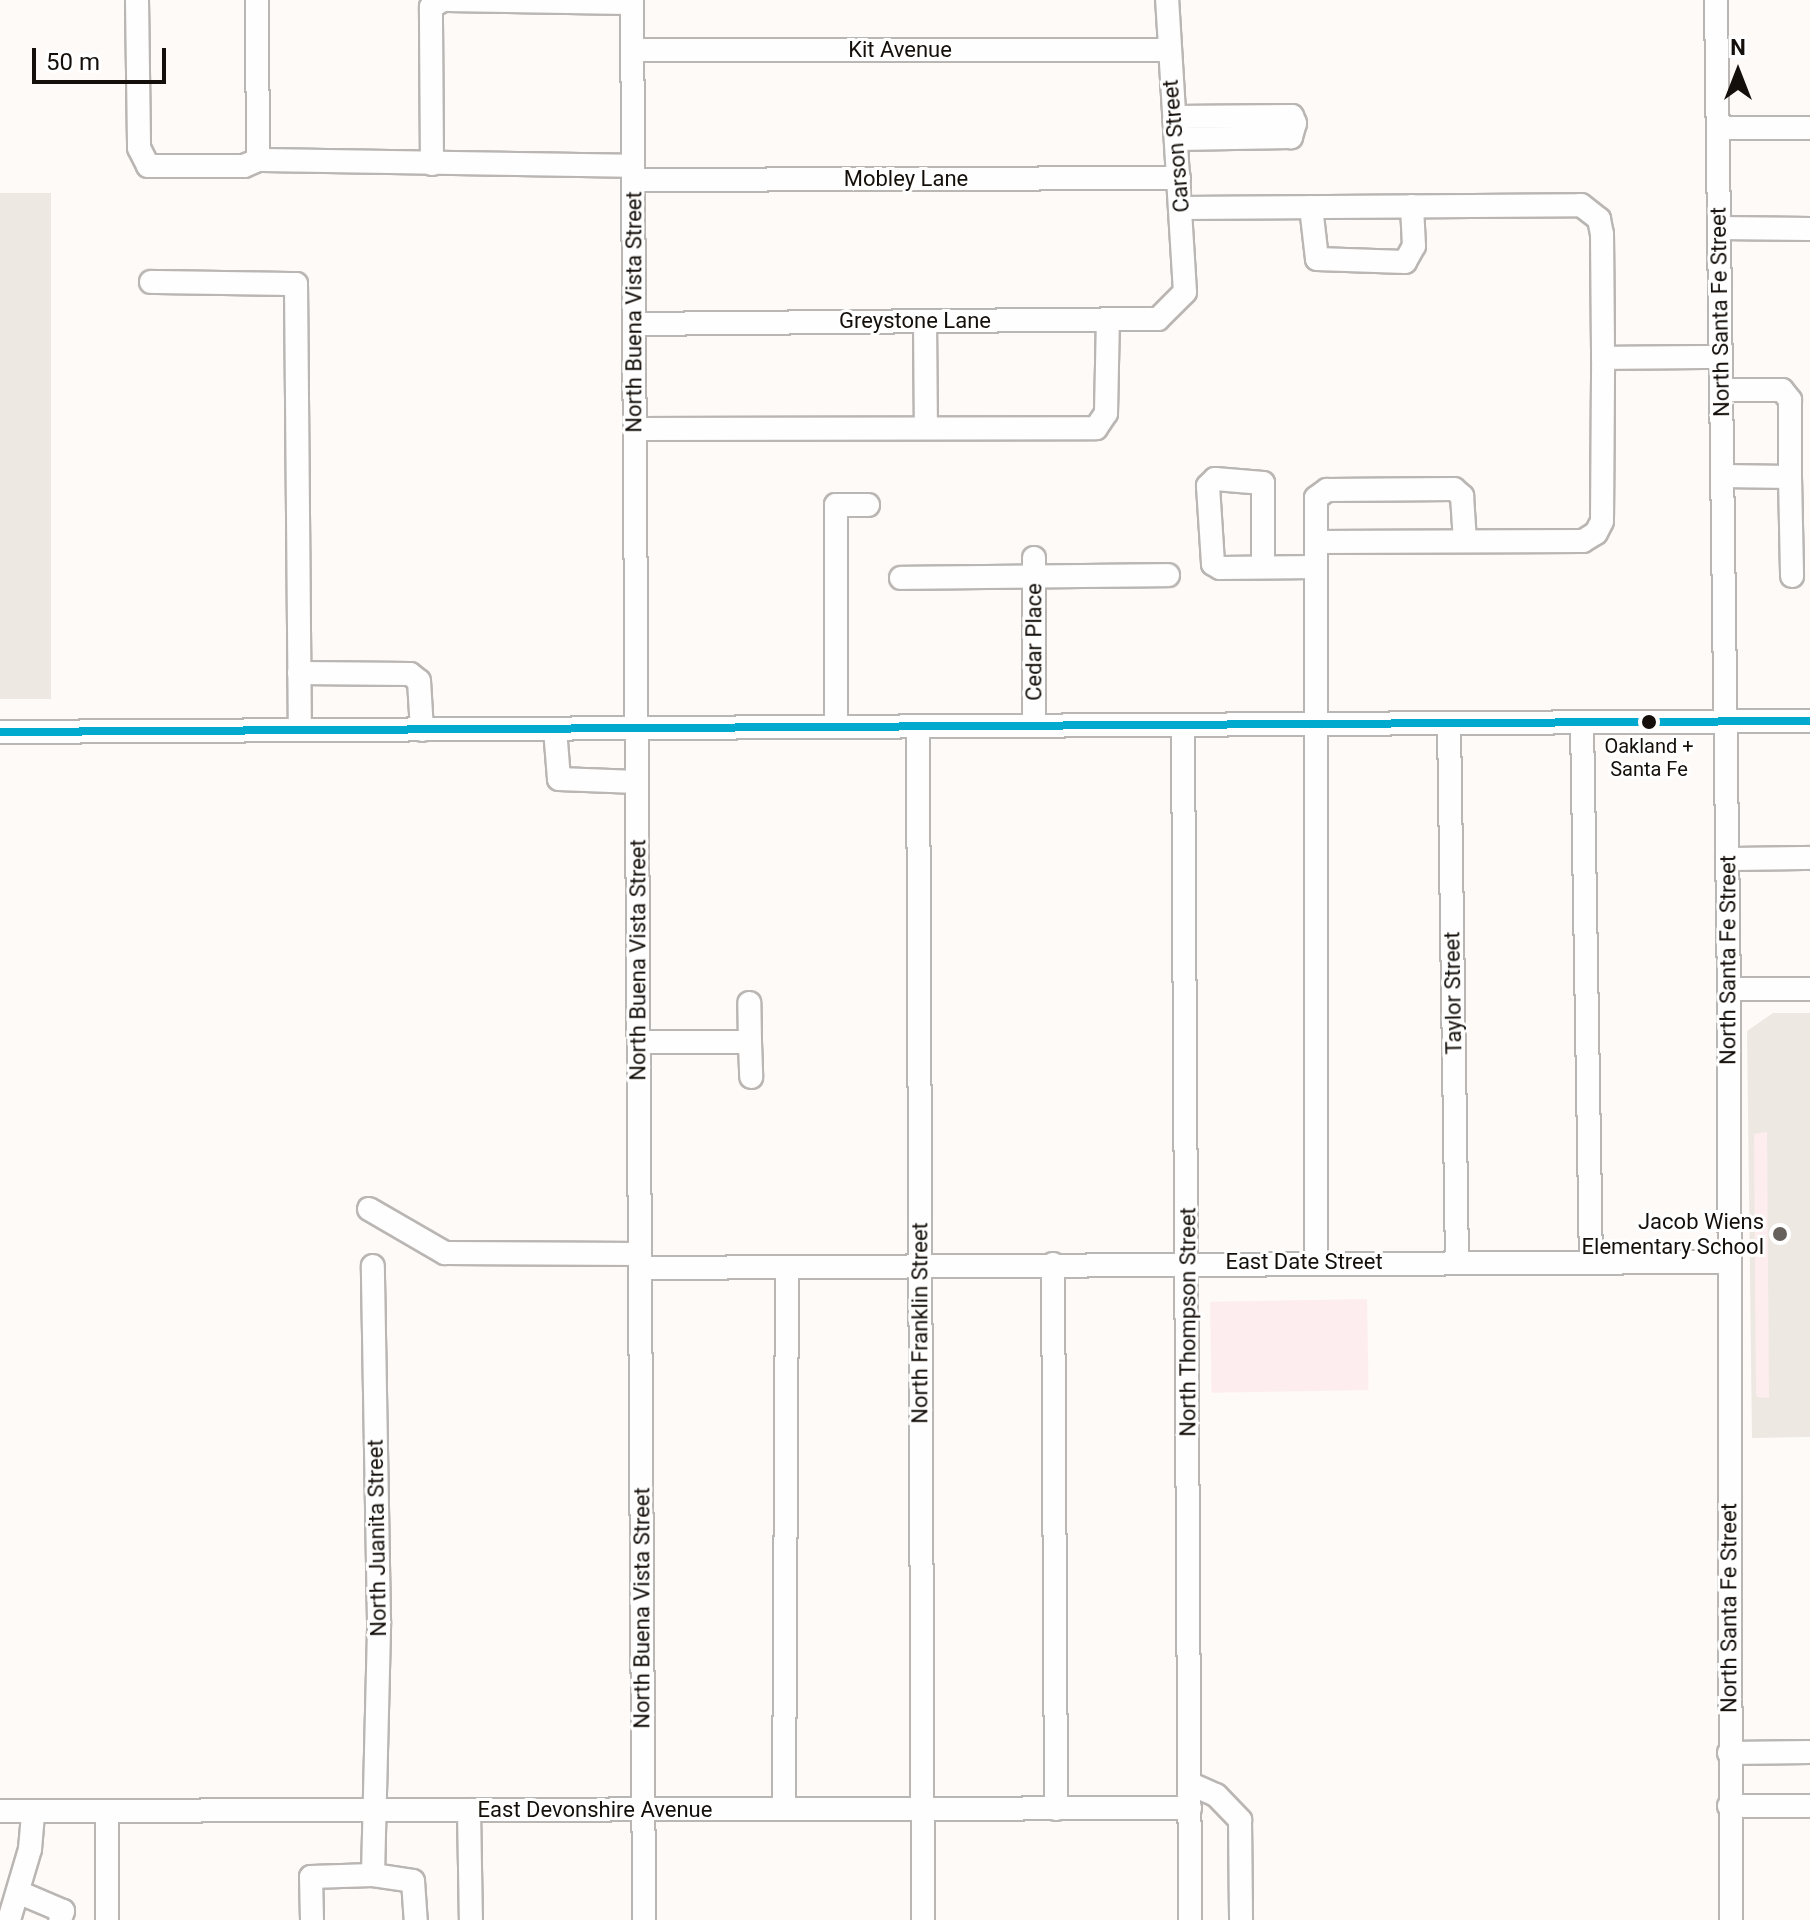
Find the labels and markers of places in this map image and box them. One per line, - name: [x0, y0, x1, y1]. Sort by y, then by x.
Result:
- marker: Oakland + Santa Fe: [1641, 714, 1657, 730]
- place label: Oakland + Santa Fe: [1604, 734, 1694, 781]
- place label: Jacob Wiens Elementary School: [1582, 1208, 1764, 1260]
- marker: Jacob Wiens Elementary School: [1771, 1225, 1789, 1243]

